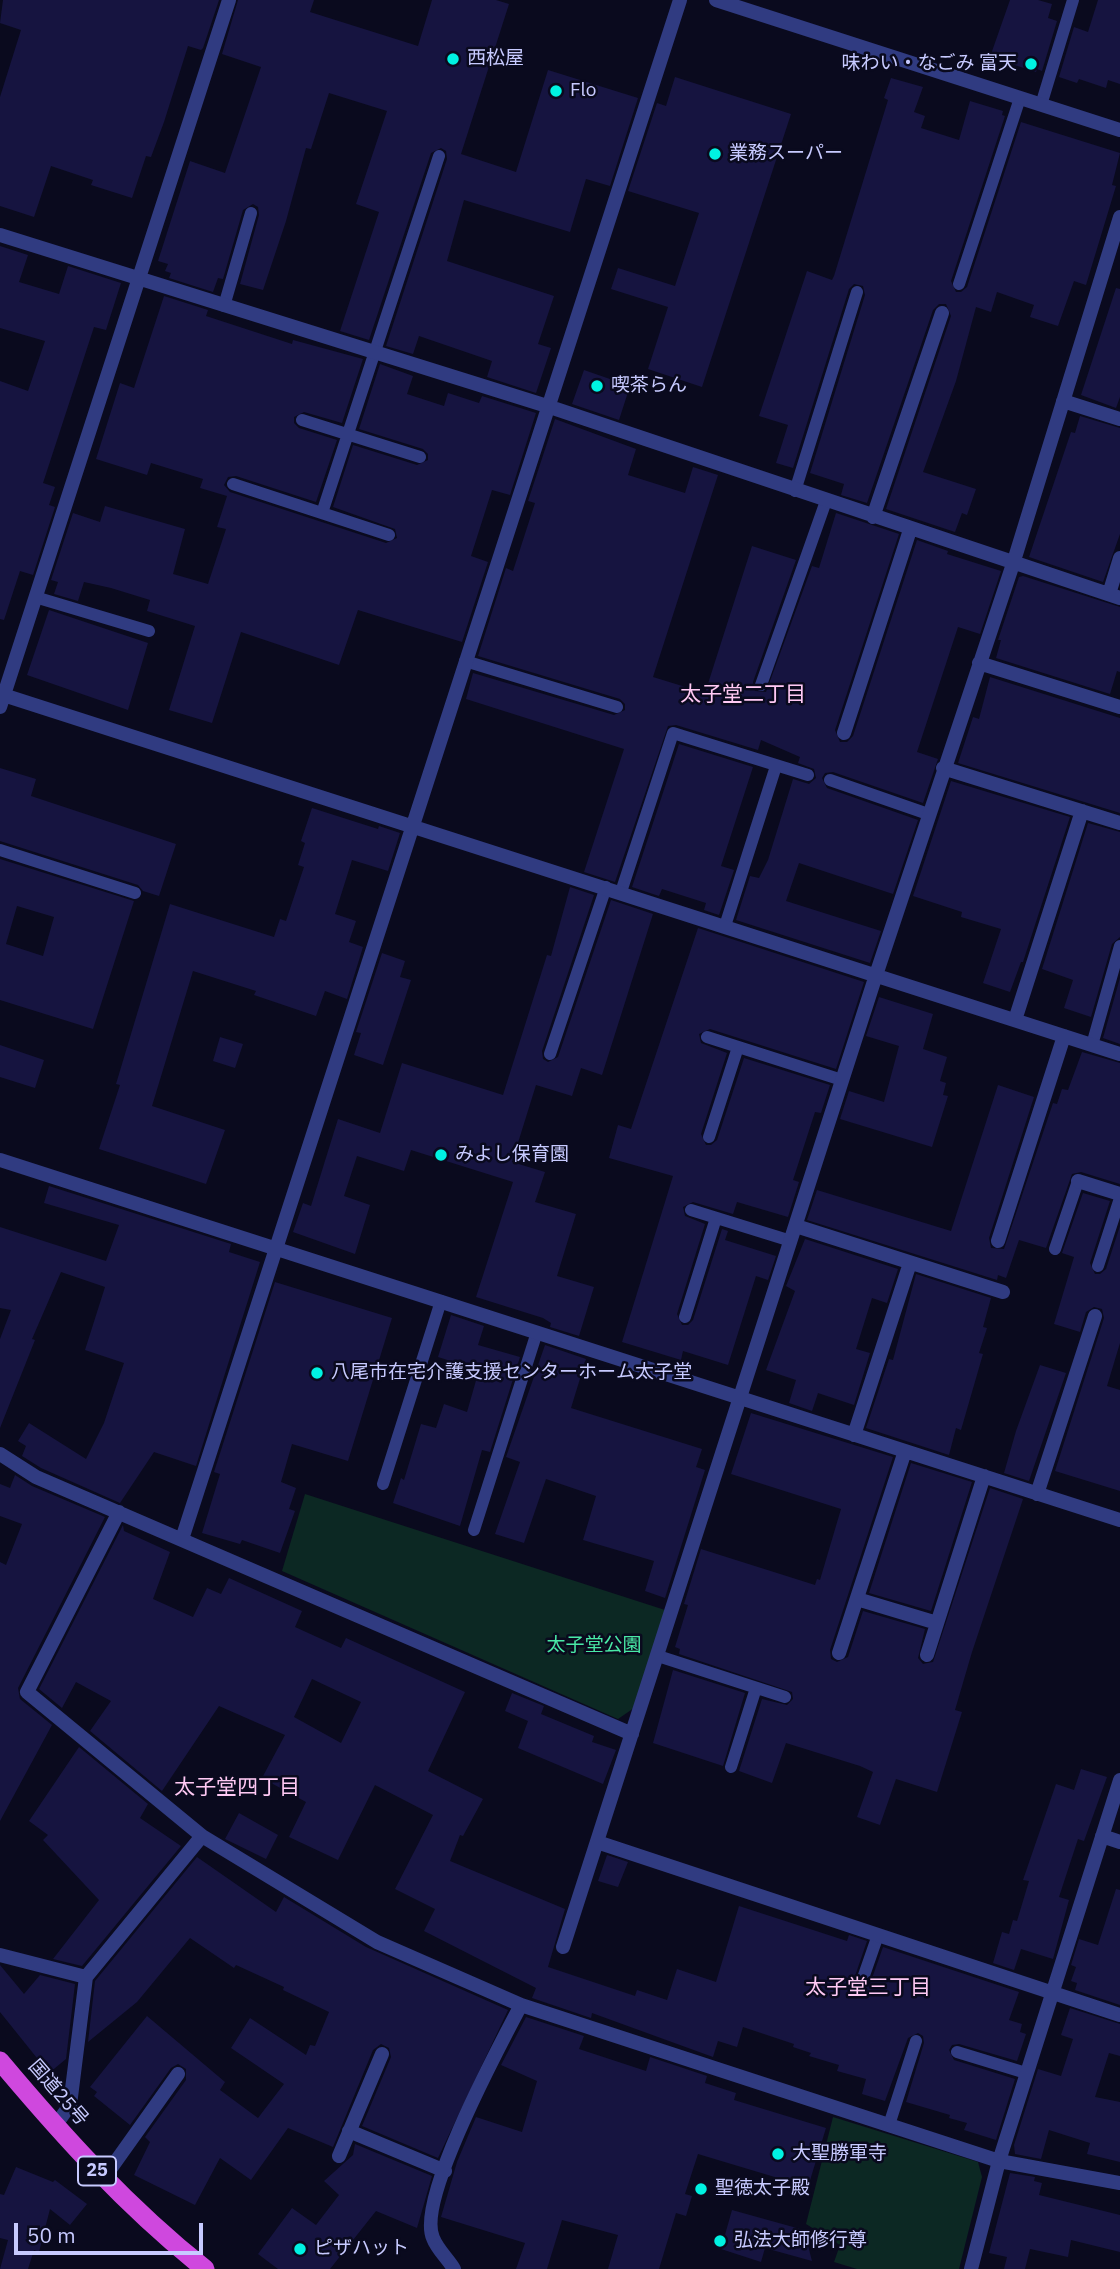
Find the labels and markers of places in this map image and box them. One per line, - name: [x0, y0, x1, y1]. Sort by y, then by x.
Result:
- place label: 西松屋: [467, 48, 524, 70]
- marker: 西松屋: [445, 51, 461, 67]
- place label: 味わい・なごみ 富天: [842, 53, 1017, 75]
- marker: 味わい・なごみ 富天: [1023, 56, 1039, 72]
- place label: Flo: [570, 80, 596, 102]
- marker: Flo: [548, 83, 564, 99]
- place label: 業務スーパー: [729, 143, 843, 165]
- marker: 業務スーパー: [707, 146, 723, 162]
- place label: 喫茶らん: [611, 375, 687, 397]
- marker: 喫茶らん: [589, 378, 605, 394]
- place label: みよし保育園: [455, 1144, 569, 1166]
- marker: みよし保育園: [433, 1147, 449, 1163]
- place label: 八尾市在宅介護支援センターホーム太子堂: [331, 1362, 692, 1384]
- marker: 八尾市在宅介護支援センターホーム太子堂: [309, 1365, 325, 1381]
- place label: 大聖勝軍寺: [792, 2143, 887, 2165]
- marker: 大聖勝軍寺: [770, 2146, 786, 2162]
- place label: 聖徳太子殿: [715, 2178, 810, 2200]
- marker: 聖徳太子殿: [693, 2181, 709, 2197]
- place label: 弘法大師修行尊: [734, 2230, 867, 2252]
- marker: 弘法大師修行尊: [712, 2233, 728, 2249]
- place label: ピザハット: [314, 2238, 409, 2260]
- marker: ピザハット: [292, 2241, 308, 2257]

